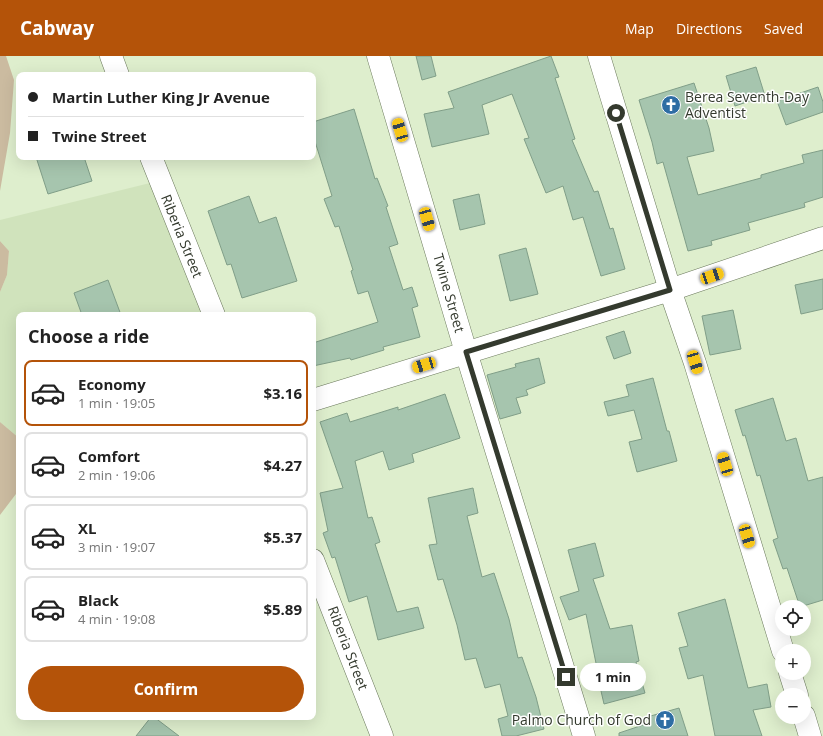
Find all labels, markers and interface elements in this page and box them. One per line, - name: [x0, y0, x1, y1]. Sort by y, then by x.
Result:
- text: Cabway: [20, 15, 94, 41]
- text: Map: [625, 19, 654, 38]
- text: Directions: [676, 19, 742, 38]
- text: Saved: [764, 19, 803, 38]
- text: Martin Luther King Jr Avenue: [52, 87, 270, 107]
- place label: Berea Seventh-Day Adventist: [685, 87, 810, 122]
- church icon: Berea Seventh-Day Adventist: [660, 94, 682, 116]
- route start: [607, 104, 625, 122]
- car: [391, 117, 409, 143]
- text: Twine Street: [52, 126, 147, 146]
- street label: Riberia Street: [157, 191, 208, 280]
- car: [418, 206, 436, 232]
- street label: Twine Street: [429, 251, 470, 335]
- car: [699, 266, 725, 286]
- text: Choose a ride: [28, 324, 149, 348]
- car: [686, 349, 704, 375]
- car: [411, 356, 437, 374]
- text: Economy: [78, 374, 146, 394]
- icon: car: [30, 375, 66, 411]
- text: $3.16: [263, 383, 302, 403]
- text: 1 min · 19:05: [78, 394, 155, 412]
- text: Comfort: [78, 446, 140, 466]
- icon: car: [30, 447, 66, 483]
- car: [716, 451, 734, 477]
- text: $4.27: [263, 455, 302, 475]
- text: 2 min · 19:06: [78, 466, 155, 484]
- text: XL: [78, 518, 96, 538]
- icon: car: [30, 519, 66, 555]
- car: [738, 523, 756, 549]
- text: $5.37: [263, 527, 302, 547]
- text: 3 min · 19:07: [78, 538, 155, 556]
- text: Black: [78, 590, 119, 610]
- icon: car: [30, 591, 66, 627]
- text: $5.89: [263, 599, 302, 619]
- map controls: [775, 600, 811, 724]
- button: locate: [775, 600, 811, 636]
- street label: Riberia Street: [324, 603, 373, 692]
- text: 4 min · 19:08: [78, 610, 155, 628]
- button: +: [775, 644, 811, 680]
- callout: 1 min: [580, 663, 646, 691]
- button: Confirm: [28, 666, 304, 712]
- route end: [557, 668, 575, 686]
- text: 1 min: [595, 668, 631, 686]
- button: −: [775, 688, 811, 724]
- church icon: Palmo Church of God: [654, 709, 676, 731]
- place label: Palmo Church of God: [512, 710, 651, 729]

